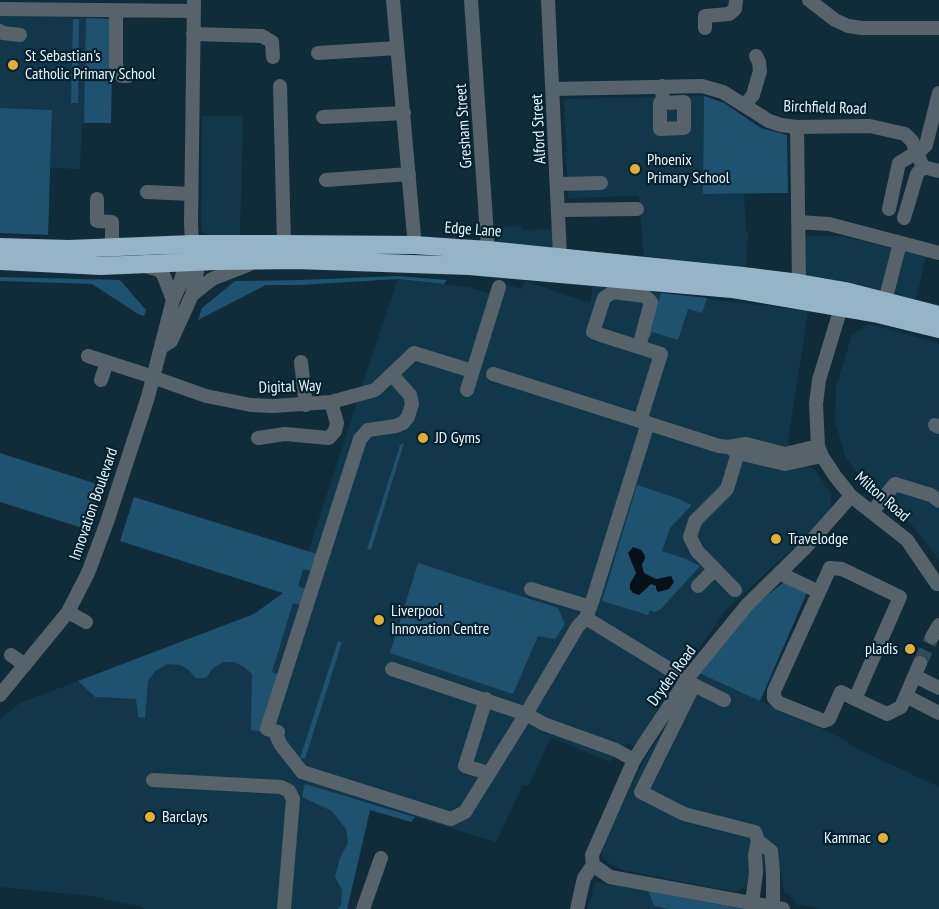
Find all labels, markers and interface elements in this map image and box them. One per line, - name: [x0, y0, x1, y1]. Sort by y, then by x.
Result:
- place label: St Sebastian's Catholic Primary School: [25, 46, 156, 84]
- marker: St Sebastian's Catholic Primary School: [6, 58, 20, 72]
- street label: Gresham Street: [451, 83, 477, 169]
- street label: Alford Street: [528, 94, 550, 164]
- street label: Birchfield Road: [783, 97, 867, 119]
- place label: Phoenix Primary School: [647, 150, 729, 188]
- marker: Phoenix Primary School: [628, 162, 642, 176]
- street label: Edge Lane: [444, 218, 502, 242]
- street label: Digital Way: [258, 376, 322, 398]
- place label: JD Gyms: [435, 428, 480, 448]
- marker: JD Gyms: [416, 431, 430, 445]
- street label: Innovation Boulevard: [66, 445, 122, 563]
- street label: Milton Road: [851, 468, 913, 526]
- place label: Travelodge: [788, 529, 848, 549]
- marker: Travelodge: [769, 532, 783, 546]
- place label: Liverpool Innovation Centre: [391, 601, 489, 639]
- marker: Liverpool Innovation Centre: [372, 613, 386, 627]
- place label: pladis: [865, 639, 898, 659]
- street label: Dryden Road: [644, 642, 700, 710]
- marker: pladis: [903, 642, 917, 656]
- place label: Barclays: [162, 807, 208, 827]
- marker: Barclays: [143, 810, 157, 824]
- place label: Kammac: [824, 828, 871, 848]
- marker: Kammac: [876, 831, 890, 845]

